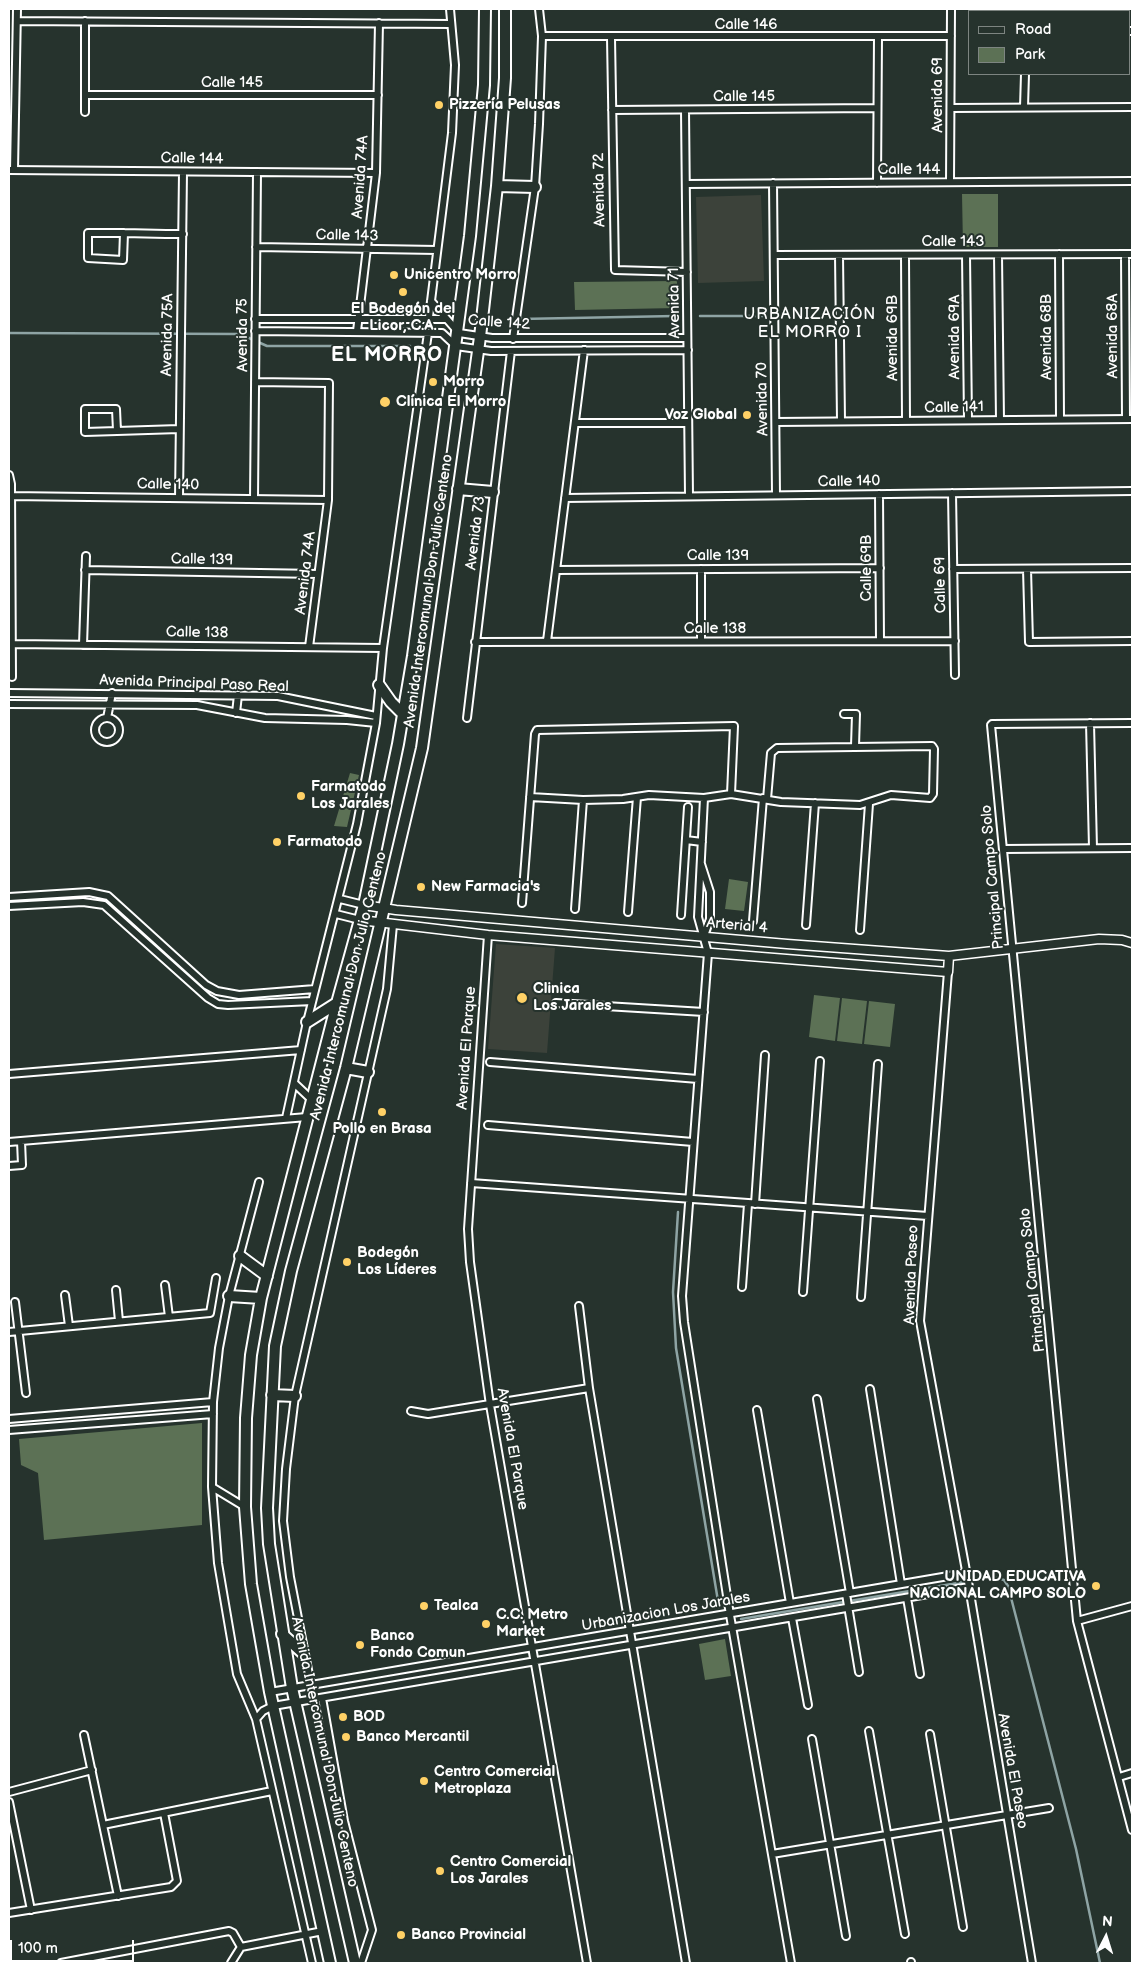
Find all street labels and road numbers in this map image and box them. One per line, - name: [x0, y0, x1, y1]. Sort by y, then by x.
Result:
- street label: Calle 146: [715, 16, 777, 34]
- street label: Avenida 69: [929, 57, 947, 133]
- street label: Calle 145: [201, 74, 263, 92]
- street label: Calle 145: [713, 88, 775, 106]
- street label: Avenida 74A: [349, 135, 373, 219]
- street label: Calle 144: [160, 149, 224, 169]
- street label: Avenida 72: [590, 153, 610, 227]
- street label: Calle 144: [878, 161, 940, 179]
- street label: Calle 143: [315, 226, 379, 246]
- street label: Calle 143: [922, 233, 984, 251]
- street label: Avenida 71: [665, 267, 685, 339]
- street label: Avenida 75A: [158, 293, 178, 377]
- street label: Avenida 68B: [1038, 294, 1056, 380]
- street label: Avenida 68A: [1104, 294, 1122, 378]
- street label: Avenida 69B: [884, 295, 902, 381]
- street label: Avenida 69A: [946, 295, 964, 379]
- street label: Avenida 75: [234, 298, 252, 372]
- street label: Calle 142: [467, 312, 531, 334]
- street label: Avenida 70: [753, 362, 773, 436]
- street label: Calle 141: [924, 398, 984, 418]
- street label: Avenida Intercomunal Don Julio Centeno: [401, 453, 457, 729]
- street label: Calle 140: [818, 472, 880, 492]
- street label: Calle 140: [137, 475, 199, 495]
- street label: Avenida 73: [463, 495, 489, 571]
- street label: Avenida 74A: [292, 530, 320, 616]
- street label: Calle 69B: [858, 535, 876, 601]
- street label: Calle 139: [687, 547, 749, 565]
- street label: Calle 139: [171, 550, 233, 570]
- street label: Calle 69: [932, 557, 950, 613]
- street label: Calle 138: [684, 620, 746, 638]
- street label: Calle 138: [166, 623, 228, 643]
- street label: Avenida Principal Paso Real: [99, 672, 289, 696]
- street label: Principal Campo Solo: [978, 804, 1008, 950]
- street label: Avenida Intercomunal Don Julio Centeno: [307, 850, 391, 1122]
- street label: Arterial 4: [705, 914, 769, 938]
- street label: Avenida El Parque: [454, 986, 480, 1110]
- street label: Principal Campo Solo: [1016, 1207, 1050, 1353]
- street label: Avenida Paseo: [901, 1225, 923, 1325]
- street label: Avenida El Parque: [492, 1387, 532, 1511]
- street label: Urbanizacion Los Jarales: [580, 1588, 752, 1636]
- street label: Avenida Intercomunal Don Julio Centeno: [287, 1615, 361, 1889]
- street label: Avenida El Paseo: [993, 1712, 1031, 1830]

